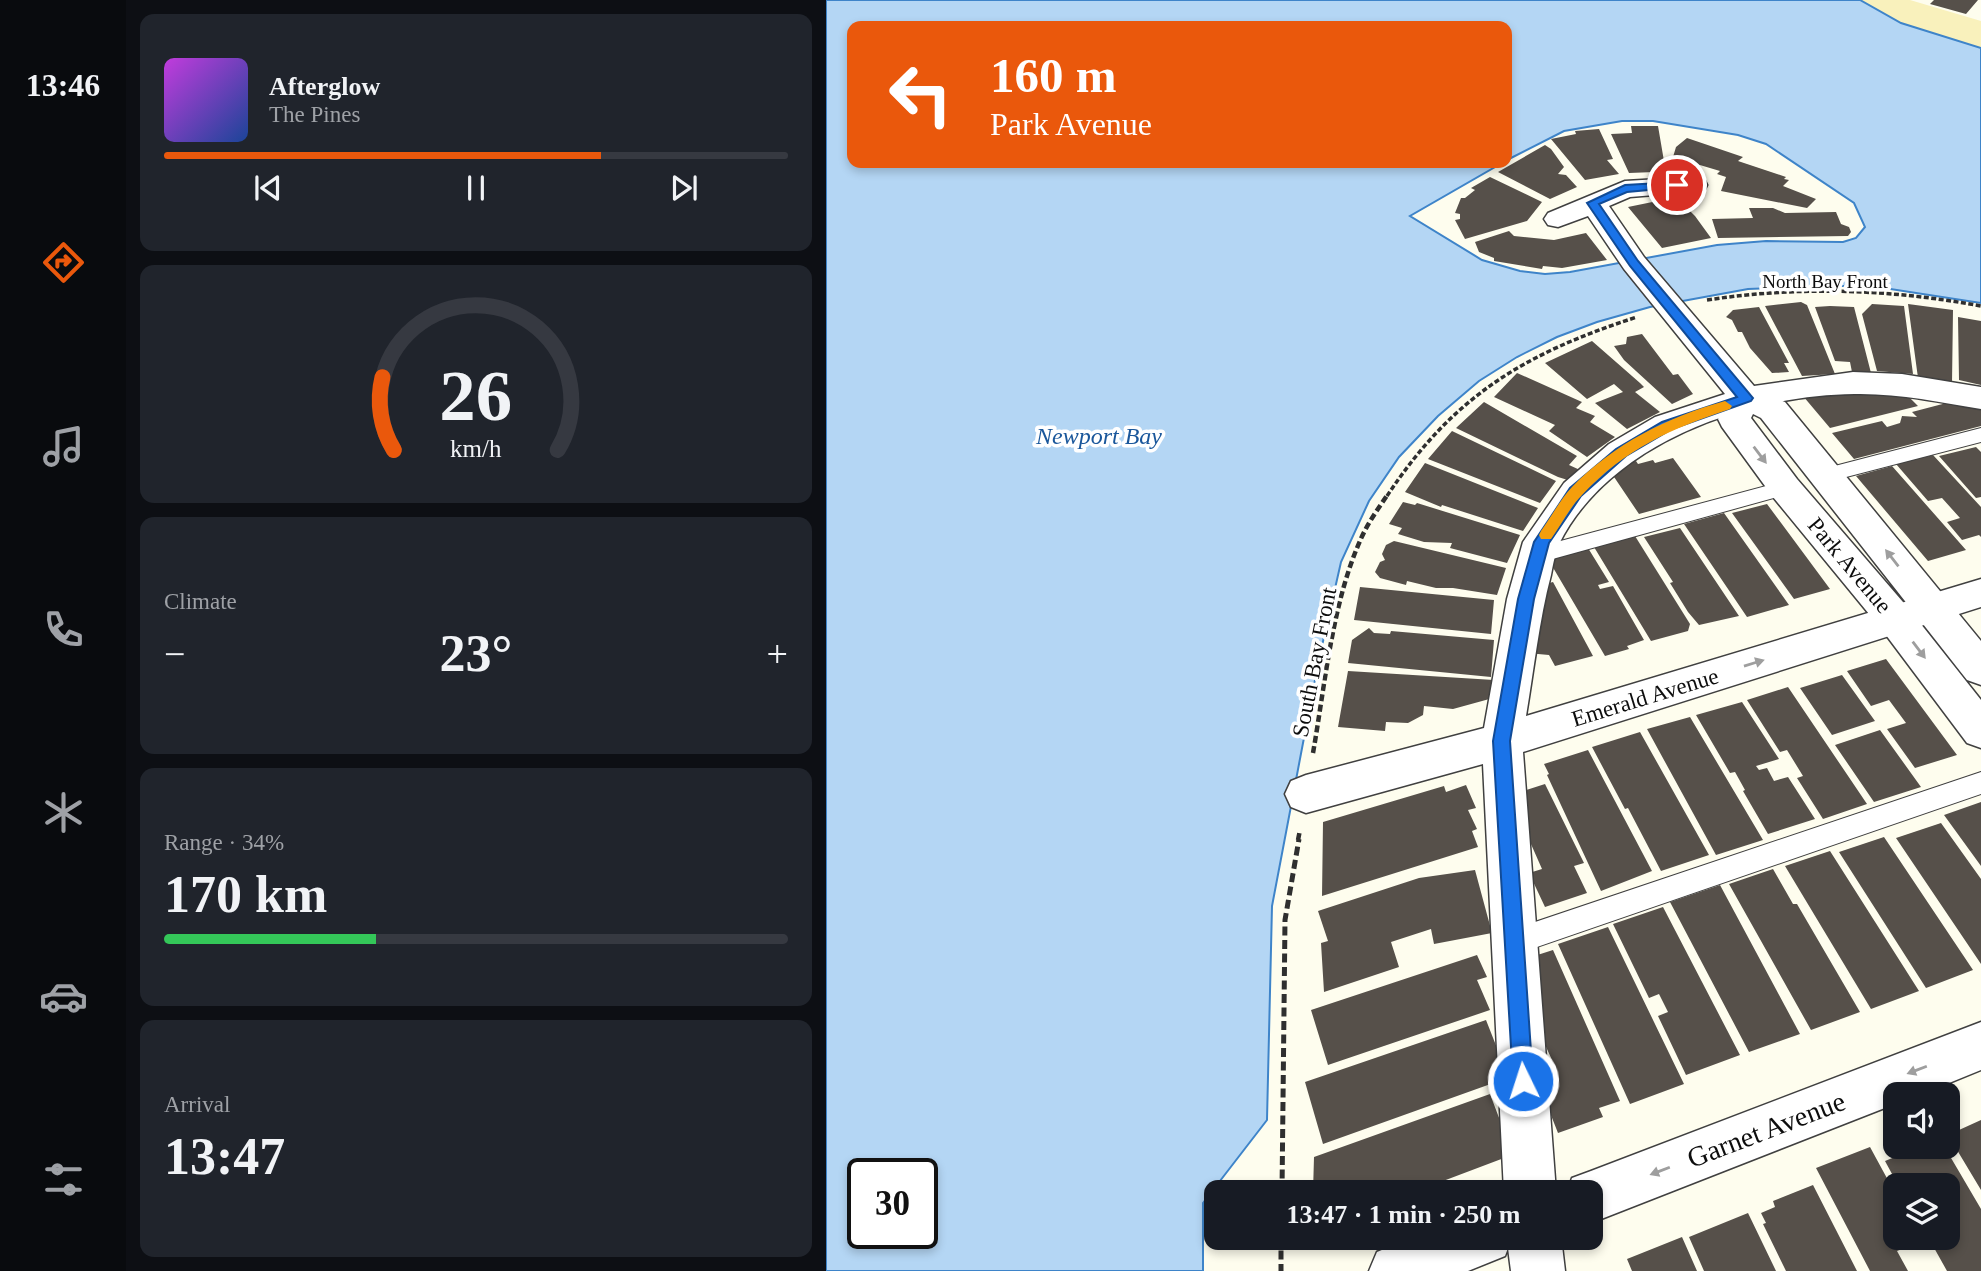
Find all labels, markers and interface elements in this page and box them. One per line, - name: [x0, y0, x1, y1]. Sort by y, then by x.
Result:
- text: 160 m: [990, 48, 1117, 103]
- icon: left: [875, 49, 966, 140]
- text: 13:46: [26, 67, 100, 103]
- text: Afterglow: [269, 72, 380, 101]
- text: The Pines: [269, 102, 360, 127]
- text: Park Avenue: [990, 106, 1152, 142]
- pin: [1647, 155, 1707, 215]
- icon: arrive: [1658, 166, 1696, 204]
- icon: previous: [249, 169, 287, 207]
- icon: pause: [457, 169, 495, 207]
- icon: next: [665, 169, 703, 207]
- icon: directions: [39, 238, 88, 287]
- street label: North Bay Front: [1762, 271, 1889, 292]
- text: 26: [440, 356, 512, 437]
- icon: music: [39, 422, 88, 471]
- water label: Newport Bay: [1035, 423, 1162, 449]
- text: km/h: [450, 435, 502, 462]
- one-way arrow: [1753, 445, 1768, 463]
- street label: Park Avenue: [1803, 513, 1897, 618]
- one-way arrow: [1886, 549, 1900, 567]
- street label: South Bay Front: [1288, 584, 1341, 739]
- text: Climate: [164, 589, 237, 614]
- icon: phone: [39, 605, 88, 654]
- text: 23°: [440, 625, 512, 682]
- text: −: [164, 633, 185, 675]
- text: +: [767, 633, 788, 675]
- one-way arrow: [1912, 641, 1926, 659]
- one-way arrow: [1744, 658, 1765, 668]
- street label: Emerald Avenue: [1569, 663, 1722, 732]
- icon: climate: [39, 788, 88, 837]
- text: Range · 34%: [164, 830, 284, 855]
- text: 170 km: [164, 866, 327, 923]
- icon: car: [39, 972, 88, 1021]
- position arrow: [1486, 1044, 1560, 1118]
- one-way arrow: [1907, 1065, 1928, 1076]
- map controls: [1883, 1082, 1960, 1250]
- button: sound: [1883, 1082, 1960, 1159]
- street label: Garnet Avenue: [1683, 1085, 1850, 1174]
- text: Arrival: [164, 1092, 230, 1117]
- text: 13:47: [164, 1128, 285, 1185]
- icon: filters: [39, 1155, 88, 1204]
- speed limit sign: 30: [847, 1158, 938, 1249]
- one-way arrow: [1649, 1165, 1670, 1176]
- button: layers: [1883, 1173, 1960, 1250]
- text: 13:47 · 1 min · 250 m: [1287, 1200, 1521, 1229]

